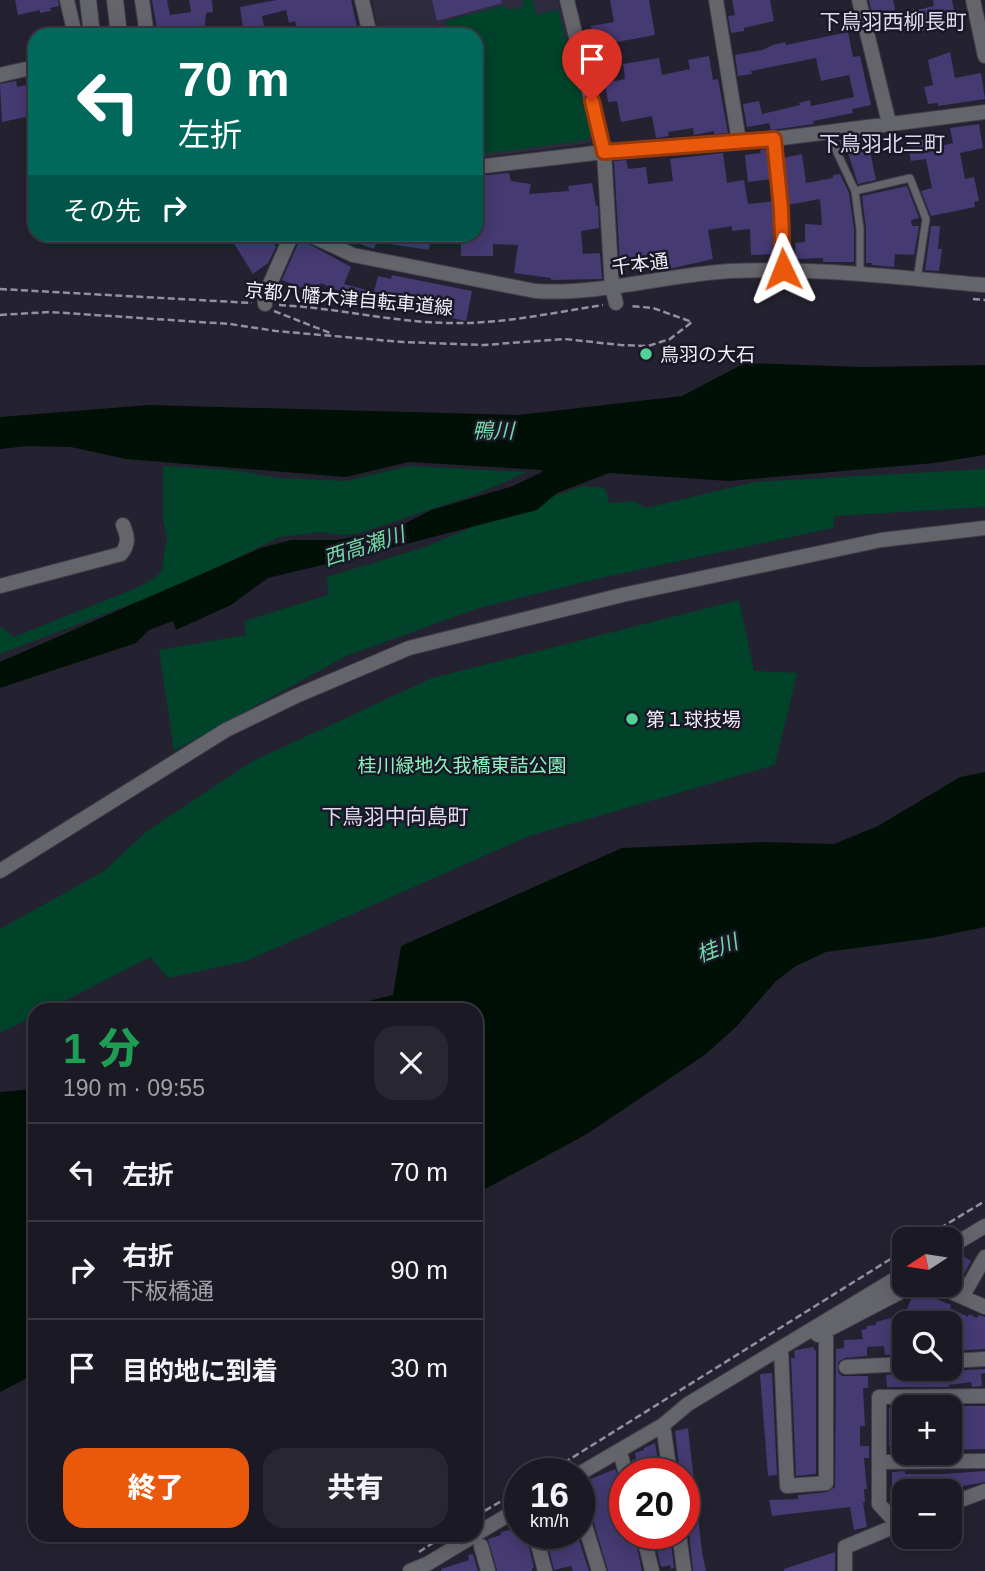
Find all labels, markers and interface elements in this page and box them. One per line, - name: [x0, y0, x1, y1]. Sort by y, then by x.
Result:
- district label: 下鳥羽西柳長町: [820, 10, 967, 33]
- pin: [562, 29, 622, 101]
- icon: arrive: [573, 40, 611, 78]
- text: 70 m: [178, 52, 290, 106]
- icon: left: [63, 56, 154, 147]
- text: 左折: [178, 117, 242, 153]
- district label: 下鳥羽北三町: [819, 132, 945, 155]
- icon: right: [155, 189, 193, 227]
- text: その先: [63, 196, 141, 226]
- position arrow: [746, 232, 820, 306]
- street label: 千本通: [610, 250, 670, 278]
- street label: 京都八幡木津自転車道線: [244, 279, 454, 319]
- place label: 鳥羽の大石: [660, 344, 755, 365]
- marker: 鳥羽の大石: [638, 346, 654, 362]
- water label: 鴨川: [472, 419, 516, 442]
- water label: 西高瀬川: [321, 521, 409, 570]
- place label: 第１球技場: [646, 709, 741, 730]
- marker: 第１球技場: [624, 711, 640, 727]
- park label: 桂川緑地久我橋東詰公園: [357, 755, 567, 776]
- district label: 下鳥羽中向島町: [322, 805, 469, 828]
- water label: 桂川: [693, 929, 743, 966]
- text: 1 分: [63, 1025, 140, 1072]
- button: close: [374, 1026, 448, 1100]
- text: 190 m · 09:55: [63, 1075, 205, 1101]
- icon: left: [63, 1153, 101, 1191]
- text: 70 m: [390, 1157, 448, 1187]
- text: 左折: [122, 1160, 174, 1190]
- north arrow: [892, 1227, 962, 1297]
- map controls: [892, 1227, 962, 1549]
- text: 右折: [122, 1241, 174, 1271]
- icon: right: [63, 1251, 101, 1289]
- text: 90 m: [390, 1255, 448, 1285]
- text: 下板橋通: [122, 1278, 214, 1304]
- button: search: [892, 1311, 962, 1381]
- icon: arrive: [63, 1349, 101, 1387]
- text: 30 m: [390, 1353, 448, 1383]
- text: 目的地に到着: [122, 1356, 278, 1386]
- button: +: [892, 1395, 962, 1465]
- button: 終了: [63, 1448, 249, 1528]
- button: 共有: [263, 1448, 448, 1528]
- speed limit sign: 20: [609, 1458, 700, 1549]
- text: 16: [530, 1475, 569, 1514]
- button: −: [892, 1479, 962, 1549]
- text: km/h: [530, 1511, 569, 1531]

